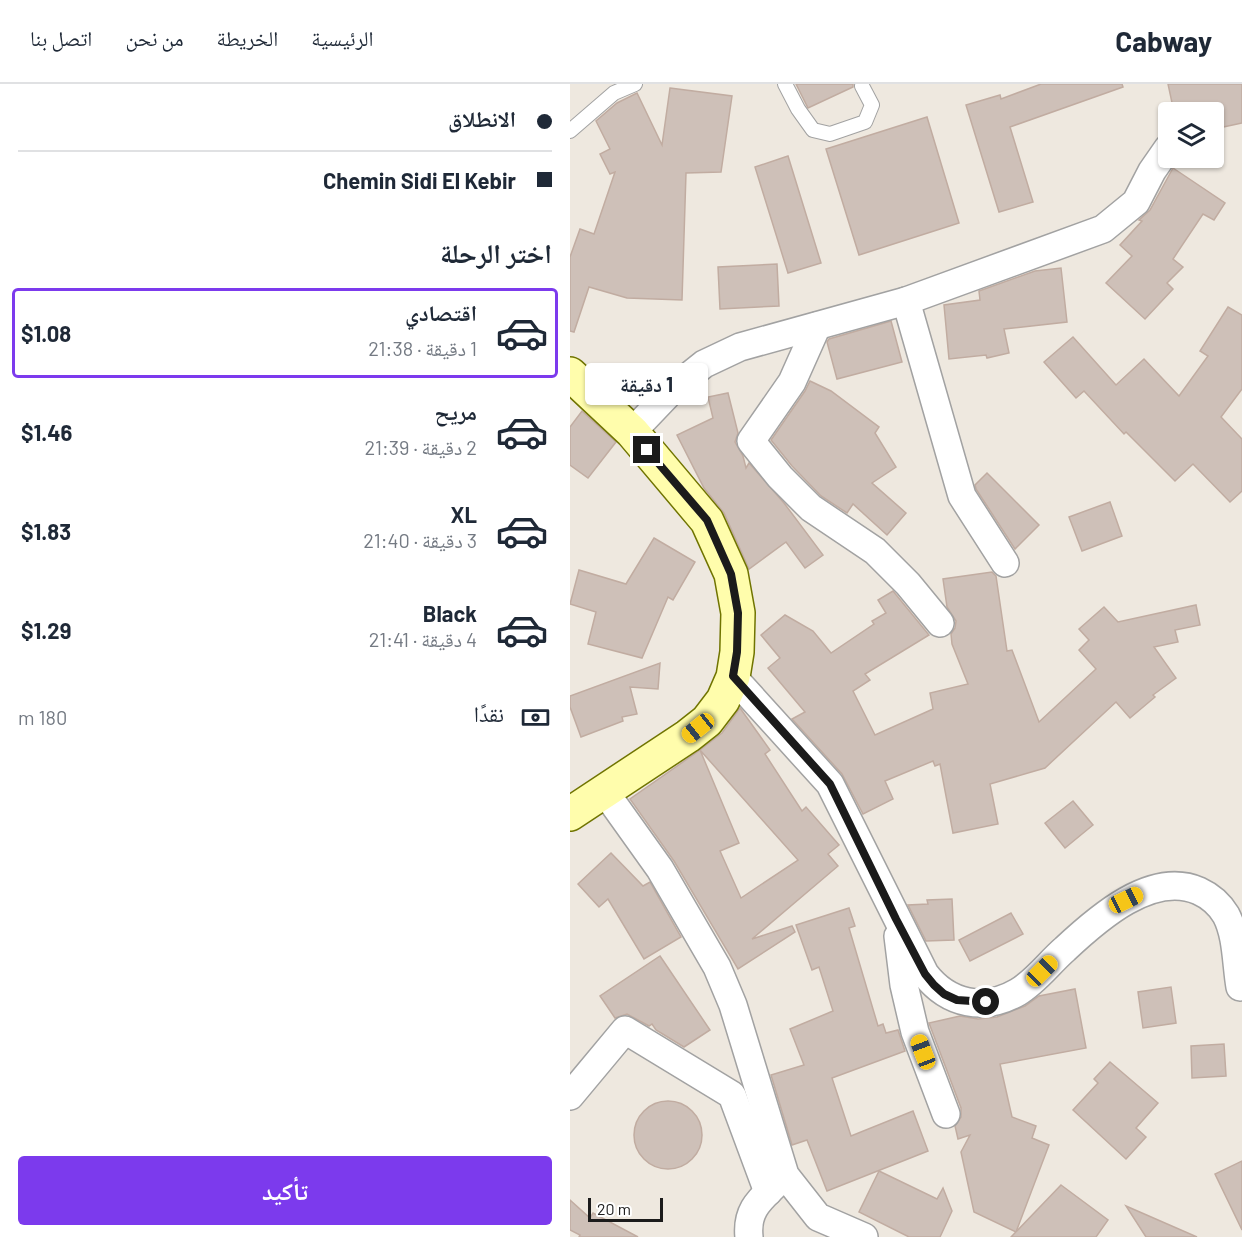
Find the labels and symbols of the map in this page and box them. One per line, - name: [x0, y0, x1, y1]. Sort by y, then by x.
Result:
- callout: 1 دقيقة: [586, 363, 708, 405]
- route end: [633, 436, 660, 463]
- car: [678, 710, 718, 746]
- car: [1106, 884, 1146, 916]
- car: [1023, 952, 1061, 990]
- route start: [972, 988, 999, 1015]
- car: [908, 1032, 938, 1072]
- scale bar: [588, 1195, 663, 1222]

